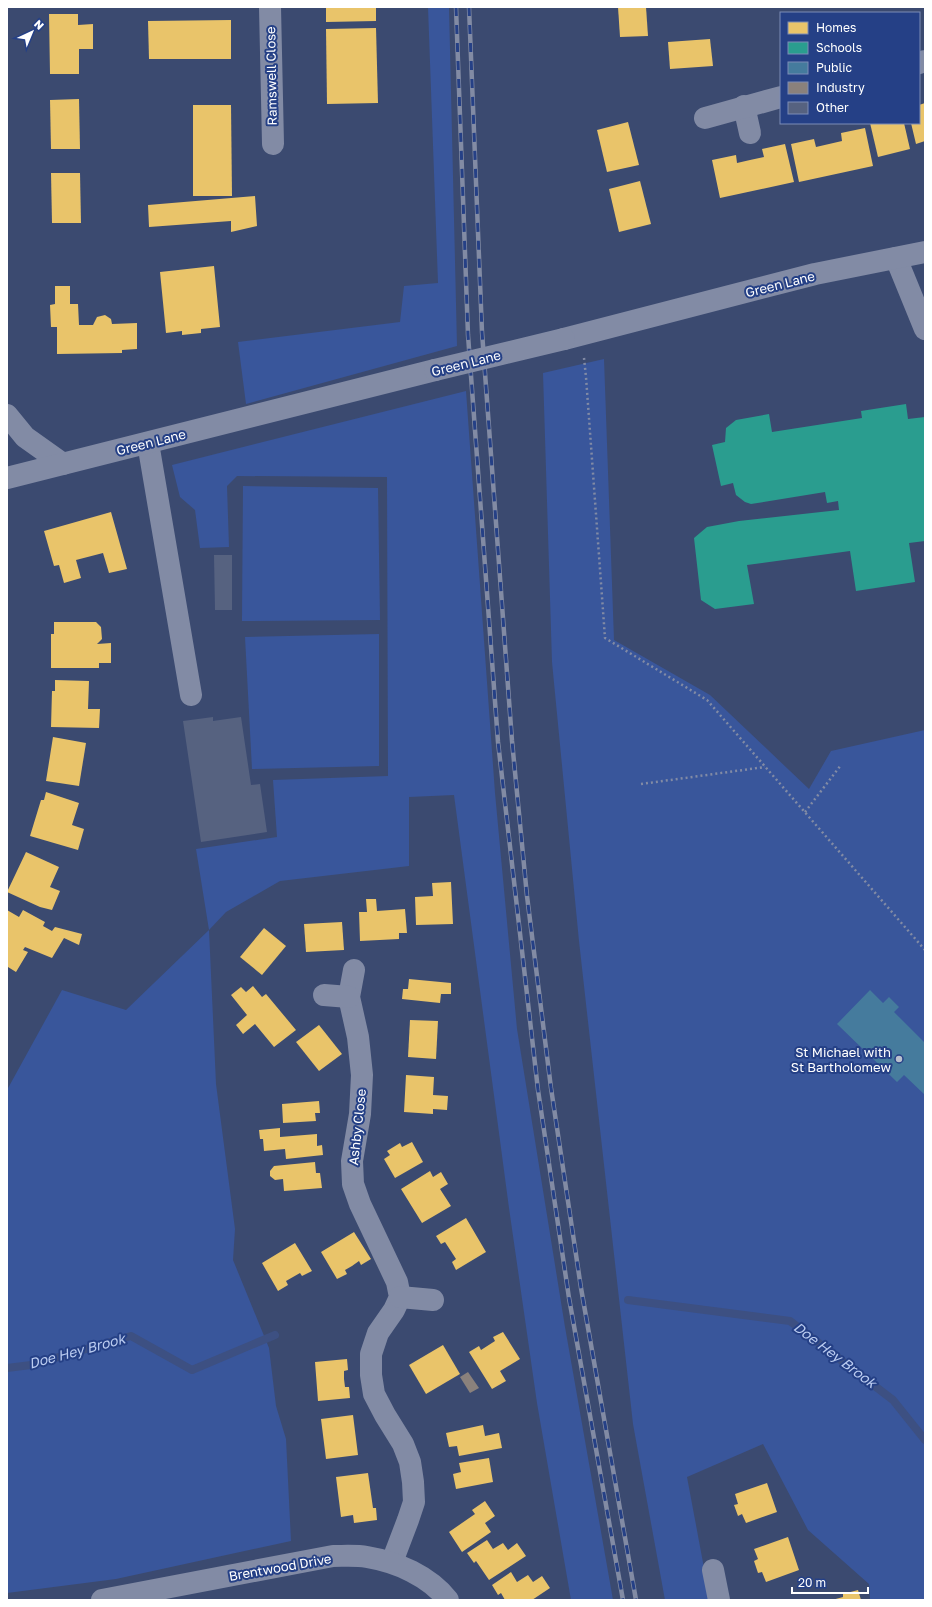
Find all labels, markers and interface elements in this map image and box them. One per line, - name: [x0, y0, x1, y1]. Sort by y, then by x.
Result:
- north arrow: [12, 12, 52, 52]
- legend: [780, 12, 920, 124]
- text: N: [32, 17, 47, 32]
- text: Homes: [816, 20, 856, 35]
- street label: Ramswell Close: [262, 26, 280, 126]
- text: Schools: [816, 40, 862, 55]
- text: Public: [816, 60, 853, 75]
- text: Industry: [816, 80, 865, 95]
- text: Other: [816, 100, 849, 115]
- street label: Green Lane: [744, 268, 816, 300]
- street label: Green Lane: [430, 347, 502, 379]
- street label: Green Lane: [115, 426, 187, 458]
- place label: St Michael with St Bartholomew: [791, 1044, 891, 1075]
- marker: St Michael with St Bartholomew: [894, 1054, 904, 1064]
- street label: Ashby Close: [345, 1088, 369, 1166]
- water label: Doe Hey Brook: [791, 1318, 882, 1392]
- water label: Doe Hey Brook: [27, 1329, 129, 1372]
- street label: Brentwood Drive: [227, 1550, 333, 1584]
- scale bar: [792, 1569, 868, 1595]
- text: 20 m: [798, 1575, 826, 1590]

